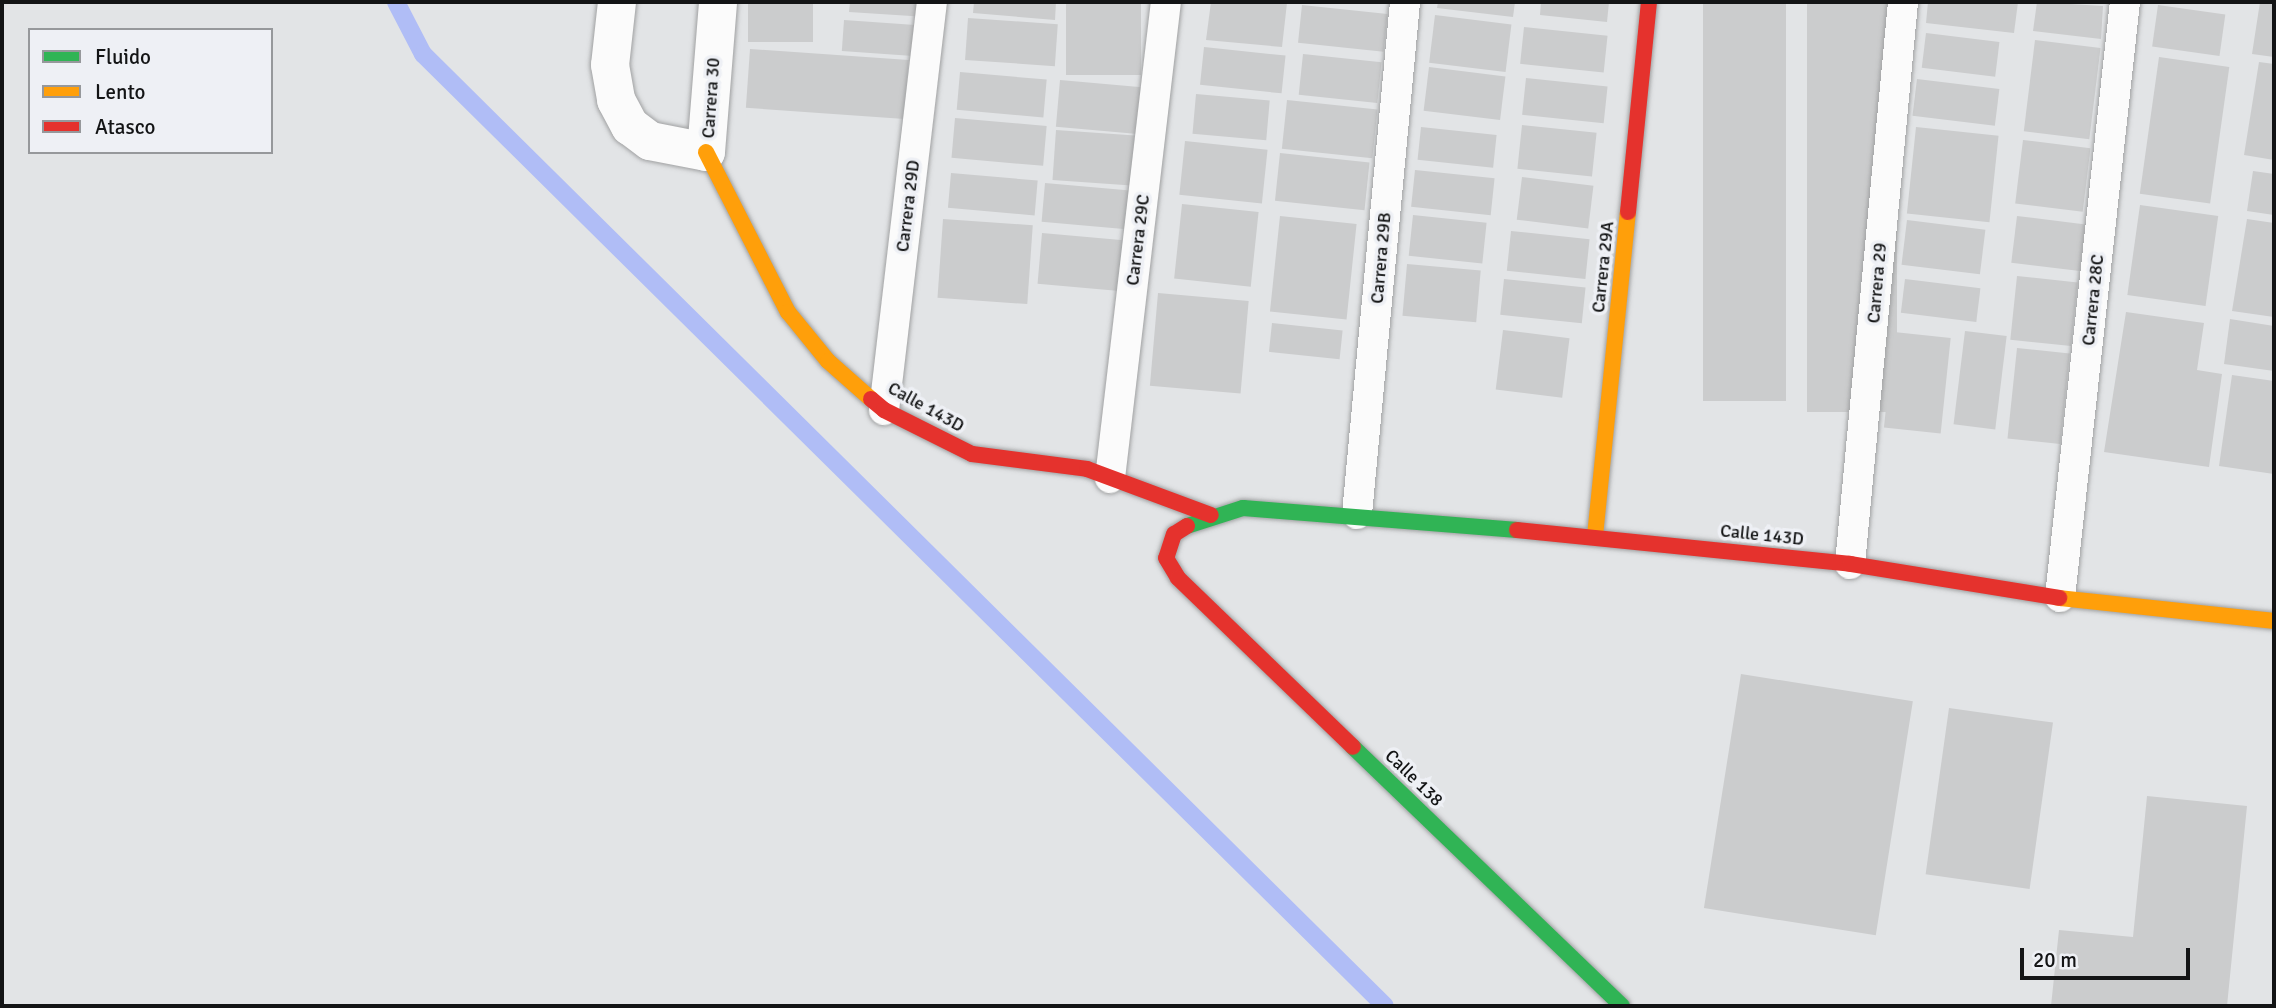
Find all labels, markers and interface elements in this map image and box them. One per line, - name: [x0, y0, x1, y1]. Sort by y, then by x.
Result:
- legend: [28, 28, 273, 154]
- text: Fluido: [95, 44, 151, 70]
- street label: Carrera 30: [697, 57, 725, 139]
- text: Lento: [95, 79, 145, 105]
- text: Atasco: [95, 114, 155, 140]
- street label: Carrera 29D: [892, 159, 924, 253]
- street label: Carrera 29C: [1122, 193, 1154, 287]
- street label: Carrera 29B: [1366, 211, 1396, 305]
- street label: Carrera 29A: [1587, 220, 1619, 314]
- street label: Carrera 29: [1863, 242, 1891, 324]
- street label: Carrera 28C: [2077, 253, 2109, 347]
- street label: Calle 143D: [884, 377, 968, 437]
- street label: Calle 143D: [1719, 520, 1805, 550]
- street label: Calle 138: [1381, 745, 1447, 811]
- scale bar: [2024, 934, 2194, 978]
- text: 20 m: [2033, 947, 2077, 973]

